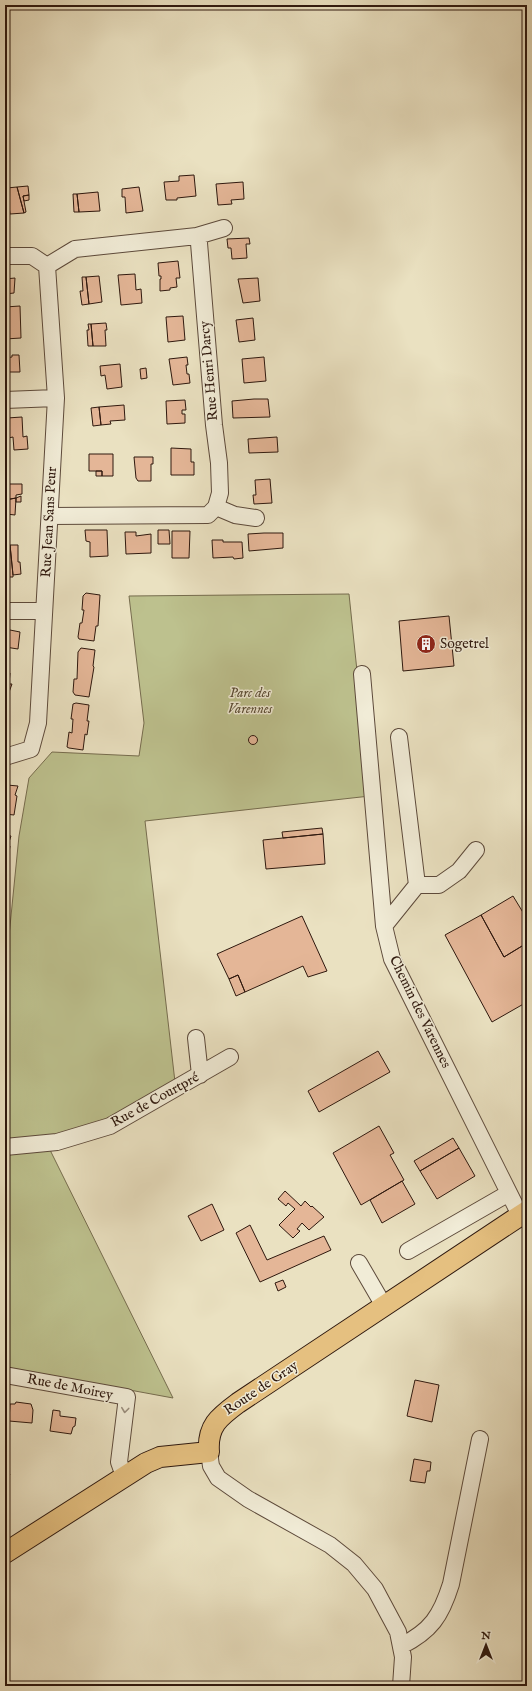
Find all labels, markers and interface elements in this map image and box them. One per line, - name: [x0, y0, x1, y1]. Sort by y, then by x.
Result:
- street label: Rue Henri Darcy: [196, 320, 222, 422]
- street label: Rue Jean Sans Peur: [37, 466, 61, 578]
- building icon: Sogetrel: [415, 633, 437, 655]
- place label: Sogetrel: [440, 635, 489, 653]
- park label: Parc des Varennes: [228, 684, 273, 718]
- street label: Chemin des Varennes: [385, 953, 455, 1071]
- street label: Rue de Courtpré: [108, 1068, 203, 1132]
- street label: Route de Gray: [220, 1357, 302, 1419]
- street label: Rue de Moirey: [26, 1370, 115, 1404]
- one-way arrow: [121, 1407, 130, 1413]
- north arrow: [466, 1625, 506, 1665]
- text: N: [480, 1629, 491, 1643]

